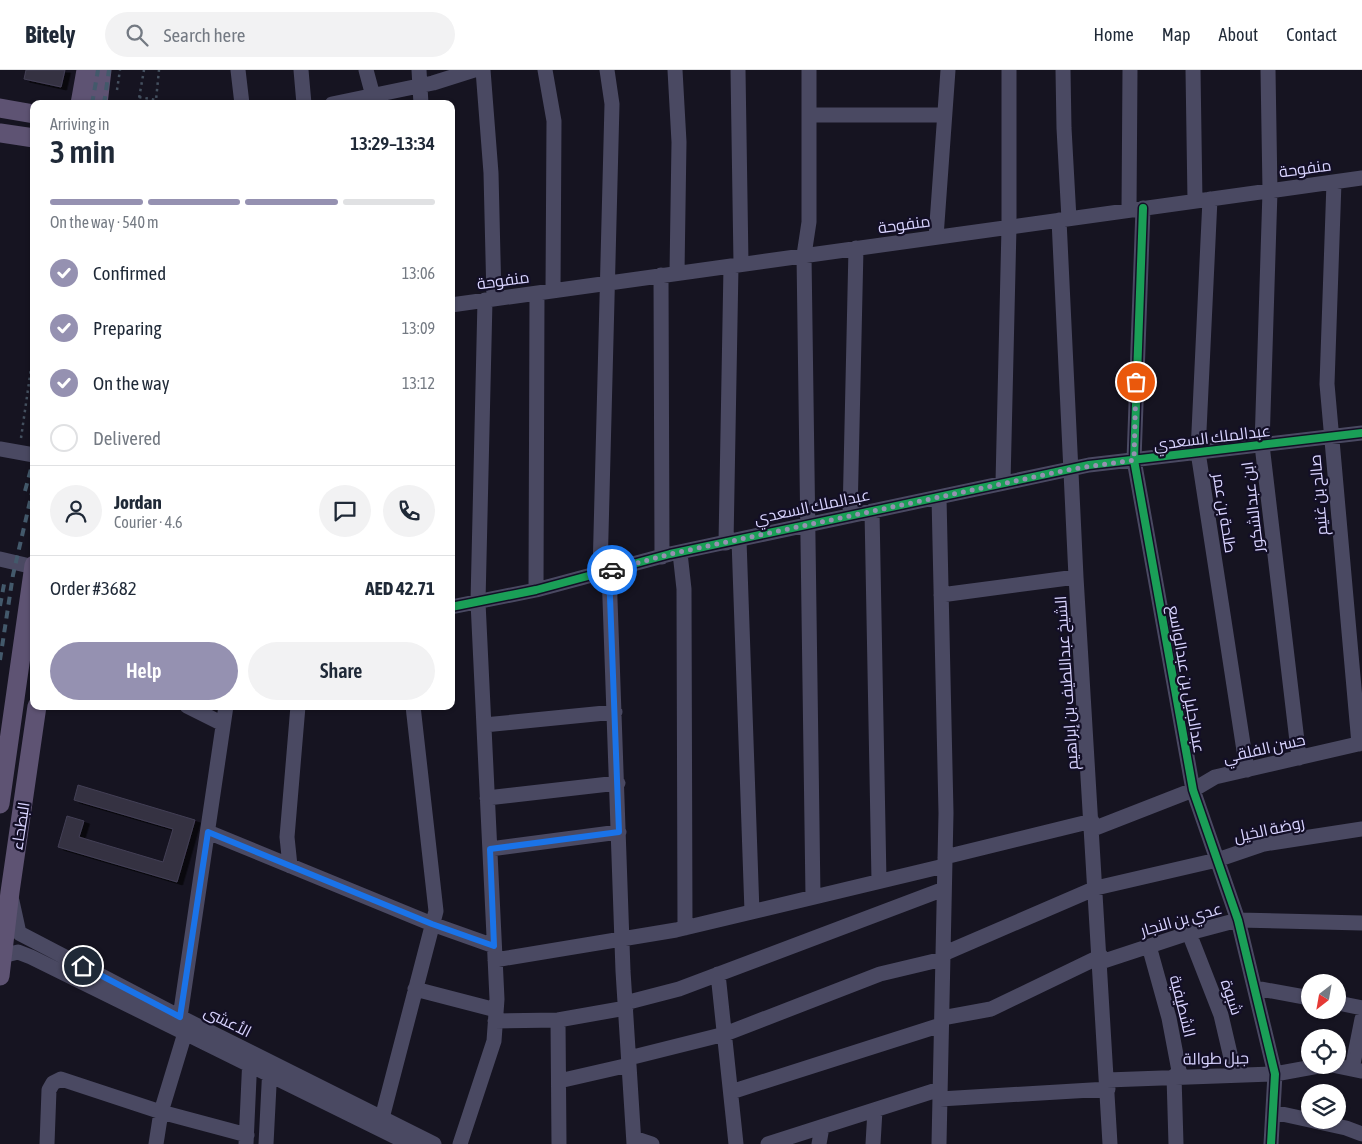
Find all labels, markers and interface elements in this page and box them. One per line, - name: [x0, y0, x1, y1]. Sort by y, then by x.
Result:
- search box: [105, 12, 455, 57]
- text: Bitely: [25, 21, 75, 48]
- icon: search: [123, 21, 151, 49]
- text: Search here: [163, 24, 245, 46]
- text: Home: [1094, 24, 1134, 45]
- text: Map: [1162, 24, 1191, 45]
- text: About: [1219, 24, 1258, 45]
- text: Contact: [1286, 24, 1337, 45]
- text: Arriving in: [50, 115, 110, 133]
- text: 13:29–13:34: [350, 132, 435, 154]
- text: 3 min: [50, 133, 115, 170]
- street label: منفوحة: [1278, 155, 1332, 182]
- street label: منفوحة: [877, 211, 931, 238]
- text: On the way · 540 m: [50, 213, 159, 231]
- icon: check: [50, 259, 78, 287]
- text: Confirmed: [93, 262, 166, 284]
- text: 13:06: [402, 264, 435, 282]
- street label: منفوحة: [476, 267, 530, 294]
- icon: check: [50, 314, 78, 342]
- text: Preparing: [93, 317, 162, 339]
- text: 13:09: [402, 319, 435, 337]
- pin: [1115, 361, 1157, 403]
- icon: bag: [1122, 368, 1150, 396]
- icon: check: [50, 369, 78, 397]
- text: On the way: [93, 372, 170, 394]
- text: 13:12: [402, 374, 435, 392]
- street label: عبدالملك السعدي: [1152, 421, 1272, 458]
- text: Delivered: [93, 427, 161, 449]
- street label: صالح بن غنيم: [1305, 453, 1334, 536]
- street label: ابن عبدالشكور: [1238, 460, 1269, 554]
- street label: طلحة بن عمر: [1208, 471, 1240, 555]
- button: person: [50, 485, 102, 537]
- button: chat: [319, 485, 371, 537]
- button: phone: [383, 485, 435, 537]
- street label: عبدالملك السعدي: [752, 485, 873, 532]
- text: Jordan: [114, 491, 162, 513]
- text: Courier · 4.6: [114, 513, 183, 531]
- courier: [587, 545, 637, 595]
- icon: car: [598, 556, 626, 584]
- text: Order #3682: [50, 577, 137, 599]
- text: AED 42.71: [365, 577, 435, 599]
- street label: الشيخ عبداللطيف بن إبراهيم: [1051, 595, 1084, 771]
- street label: عبدالجليل بن عبدالواسع: [1162, 604, 1209, 755]
- button: Help: [50, 642, 238, 700]
- button: Share: [248, 642, 435, 700]
- street label: حسن الفلقي: [1221, 730, 1308, 771]
- street label: البطحاء: [7, 801, 34, 852]
- street label: روضة الخيل: [1232, 813, 1306, 847]
- street label: عدي بن النجار: [1137, 899, 1225, 944]
- pin: [62, 945, 104, 987]
- icon: home: [69, 952, 97, 980]
- street label: الشطيفية: [1166, 973, 1199, 1039]
- north arrow: [1301, 974, 1346, 1019]
- map controls: [1301, 974, 1346, 1129]
- street label: شبوة: [1217, 977, 1246, 1018]
- street label: الأعشى: [201, 1002, 255, 1042]
- button: locate: [1301, 1029, 1346, 1074]
- street label: جبل طوالة: [1183, 1048, 1249, 1070]
- button: layers: [1301, 1084, 1346, 1129]

